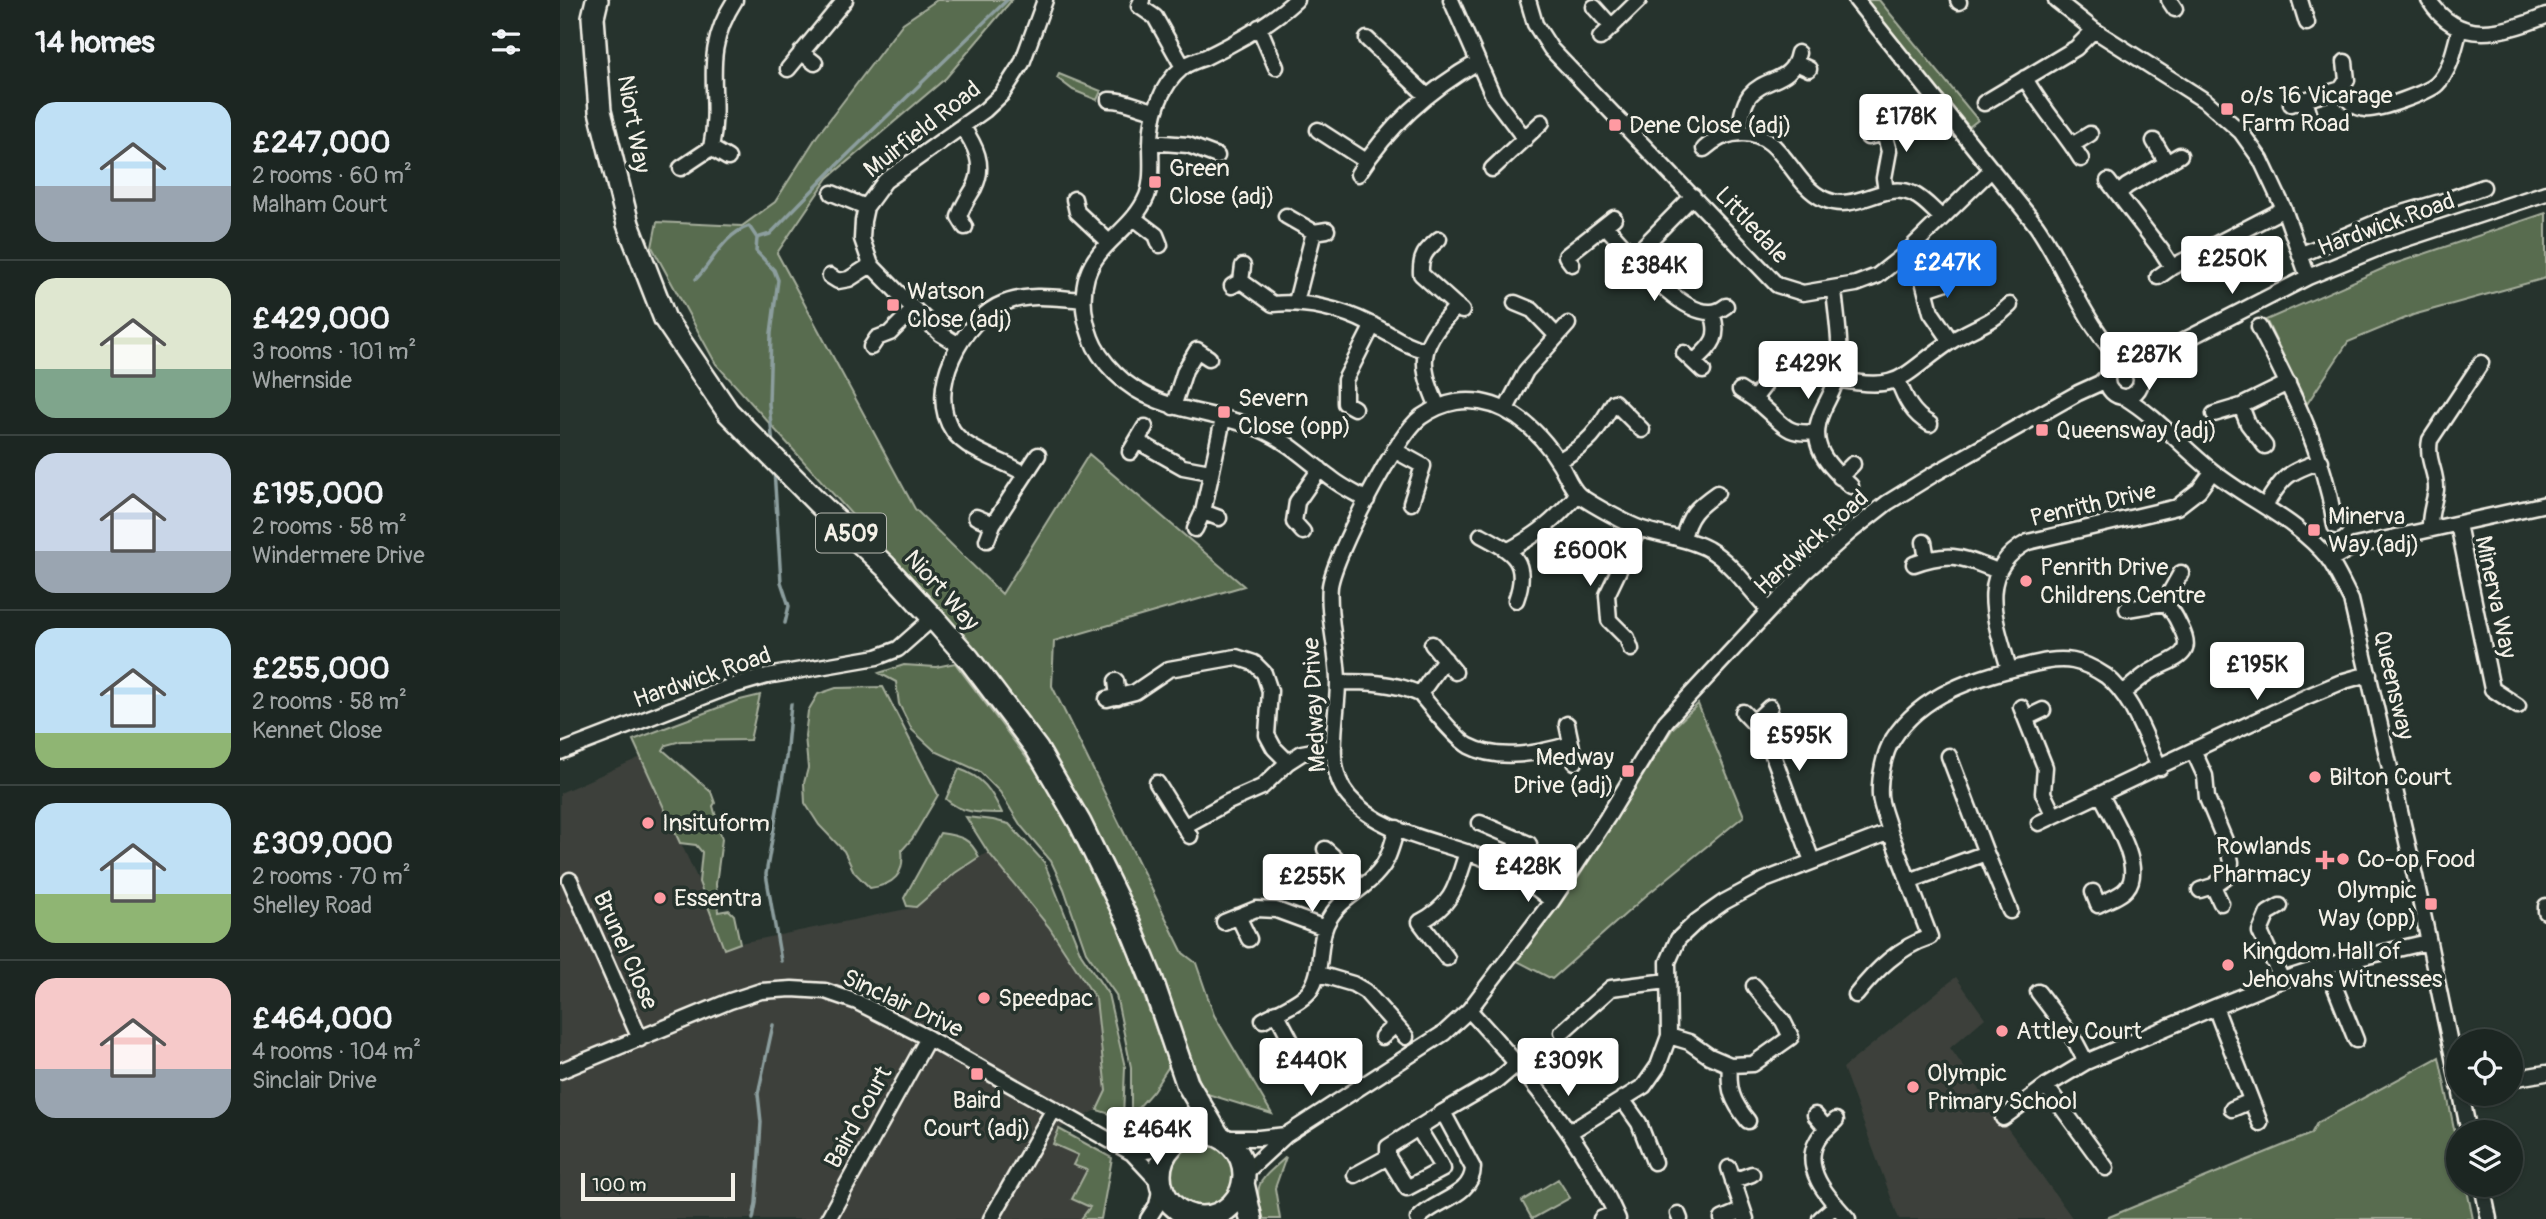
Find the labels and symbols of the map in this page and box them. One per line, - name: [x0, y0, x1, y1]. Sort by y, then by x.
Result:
- street label: Niort Way: [611, 73, 656, 175]
- street label: Muirfield Road: [858, 75, 987, 184]
- place label: o/s 16 Vicarage Farm Road: [2241, 81, 2393, 138]
- pin: £178K: [1857, 94, 1955, 154]
- marker: o/s 16 Vicarage Farm Road: [2219, 101, 2235, 117]
- place label: Dene Close (adj): [1629, 111, 1792, 140]
- marker: Dene Close (adj): [1607, 117, 1623, 133]
- place label: Green Close (adj): [1169, 154, 1275, 211]
- marker: Green Close (adj): [1147, 174, 1163, 190]
- street label: Littledale: [1709, 181, 1795, 270]
- street label: Hardwick Road: [2314, 186, 2459, 263]
- pin: £250K: [2183, 236, 2281, 296]
- pin: £247K: [1898, 240, 1996, 300]
- pin: £384K: [1605, 244, 1703, 303]
- place label: Watson Close (adj): [907, 277, 1013, 334]
- marker: Watson Close (adj): [885, 297, 901, 313]
- pin: £287K: [2100, 332, 2198, 392]
- pin: £429K: [1759, 342, 1857, 401]
- place label: Severn Close (opp): [1238, 384, 1351, 441]
- marker: Severn Close (opp): [1216, 404, 1232, 420]
- place label: Queensway (adj): [2056, 416, 2217, 445]
- marker: Queensway (adj): [2034, 422, 2050, 438]
- street label: Penrith Drive: [2027, 476, 2159, 533]
- street label: Hardwick Road: [1748, 483, 1874, 601]
- place label: Minerva Way (adj): [2328, 502, 2420, 559]
- road number: A509: [816, 513, 886, 552]
- marker: Minerva Way (adj): [2306, 522, 2322, 538]
- pin: £600K: [1541, 528, 1639, 588]
- street label: Minerva Way: [2468, 533, 2523, 661]
- street label: Niort Way: [898, 544, 985, 637]
- place label: Penrith Drive Childrens Centre: [2040, 553, 2206, 610]
- marker: Penrith Drive Childrens Centre: [2018, 573, 2034, 589]
- street label: Queensway: [2367, 628, 2420, 743]
- street label: Medway Drive: [1296, 637, 1333, 773]
- street label: Hardwick Road: [629, 640, 775, 715]
- pin: £195K: [2208, 642, 2306, 702]
- pin: £595K: [1750, 714, 1848, 773]
- place label: Medway Drive (adj): [1513, 743, 1614, 800]
- marker: Medway Drive (adj): [1620, 763, 1636, 779]
- place label: Bilton Court: [2329, 763, 2452, 792]
- marker: Bilton Court: [2307, 769, 2323, 785]
- place label: Insituform: [662, 809, 770, 838]
- marker: Insituform: [640, 815, 656, 831]
- place label: Rowlands Pharmacy: [2212, 832, 2311, 889]
- pin: £428K: [1479, 844, 1577, 904]
- place label: Co-op Food: [2357, 845, 2475, 874]
- marker: Co-op Food: [2335, 851, 2351, 867]
- marker: Rowlands Pharmacy: [2317, 852, 2333, 868]
- pin: £255K: [1263, 855, 1361, 914]
- place label: Olympic Way (opp): [2318, 876, 2417, 933]
- place label: Essentra: [674, 884, 762, 913]
- street label: Brunel Close: [587, 887, 665, 1014]
- marker: Essentra: [652, 890, 668, 906]
- marker: Olympic Way (opp): [2423, 896, 2439, 912]
- place label: Kingdom Hall of Jehovahs Witnesses: [2242, 937, 2443, 994]
- marker: Kingdom Hall of Jehovahs Witnesses: [2220, 957, 2236, 973]
- street label: Sinclair Drive: [838, 963, 968, 1044]
- place label: Speedpac: [998, 984, 1093, 1013]
- marker: Speedpac: [976, 990, 992, 1006]
- place label: Attley Court: [2016, 1017, 2142, 1046]
- marker: Attley Court: [1994, 1023, 2010, 1039]
- pin: £440K: [1262, 1038, 1360, 1098]
- pin: £309K: [1519, 1038, 1617, 1098]
- place label: Olympic Primary School: [1927, 1059, 2077, 1116]
- street label: Baird Court: [819, 1061, 898, 1173]
- marker: Baird Court (adj): [969, 1066, 985, 1082]
- marker: Olympic Primary School: [1905, 1079, 1921, 1095]
- place label: Baird Court (adj): [923, 1086, 1031, 1143]
- pin: £464K: [1108, 1108, 1206, 1167]
- scale bar: [581, 1170, 735, 1202]

